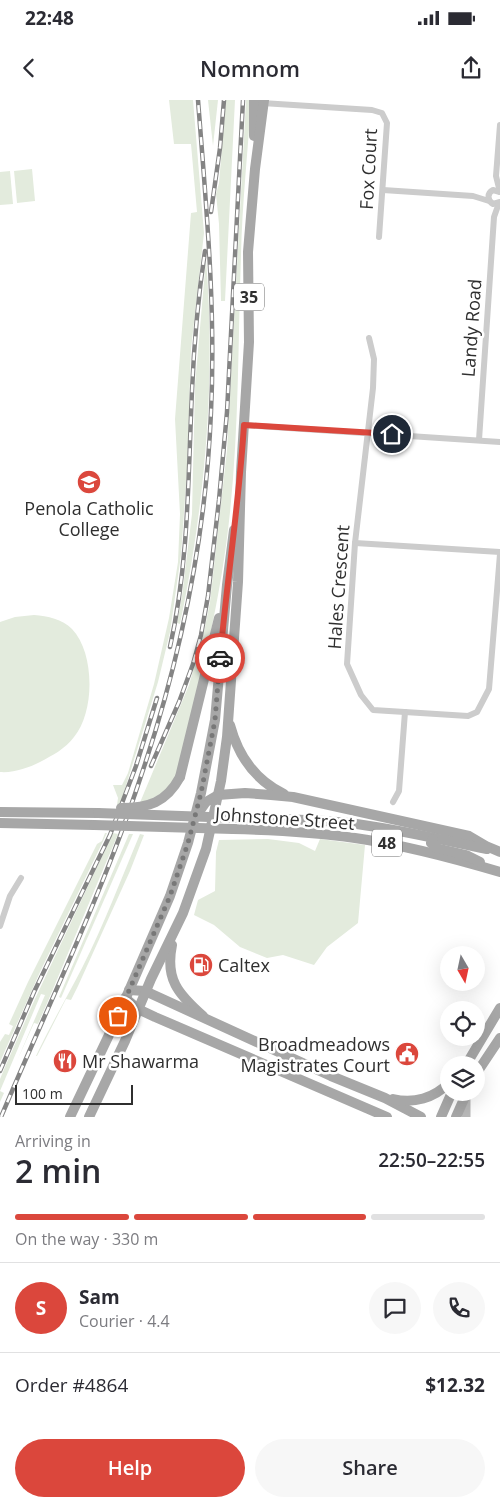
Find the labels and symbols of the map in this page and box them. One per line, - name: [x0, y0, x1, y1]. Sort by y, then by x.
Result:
- street label: Fox Court: [354, 128, 382, 210]
- street label: Landy Road: [456, 278, 486, 378]
- road number: 35: [234, 283, 264, 310]
- pin: [371, 413, 413, 455]
- school or university icon: Penola Catholic College: [76, 469, 102, 495]
- place label: Penola Catholic College: [24, 496, 154, 541]
- street label: Hales Crescent: [322, 524, 354, 650]
- courier: [195, 633, 245, 683]
- street label: Johnstone Street: [213, 801, 356, 835]
- road number: 48: [372, 830, 402, 856]
- north arrow: [440, 946, 485, 991]
- fuel station icon: Caltex: [188, 952, 214, 978]
- place label: Caltex: [218, 953, 270, 977]
- pin: [97, 995, 139, 1037]
- place label: Broadmeadows Magistrates Court: [240, 1032, 390, 1077]
- public building icon: Broadmeadows Magistrates Court: [394, 1041, 420, 1067]
- restaurant icon: Mr Shawarma: [52, 1048, 78, 1074]
- place label: Mr Shawarma: [82, 1049, 199, 1073]
- scale bar: [15, 1082, 132, 1105]

